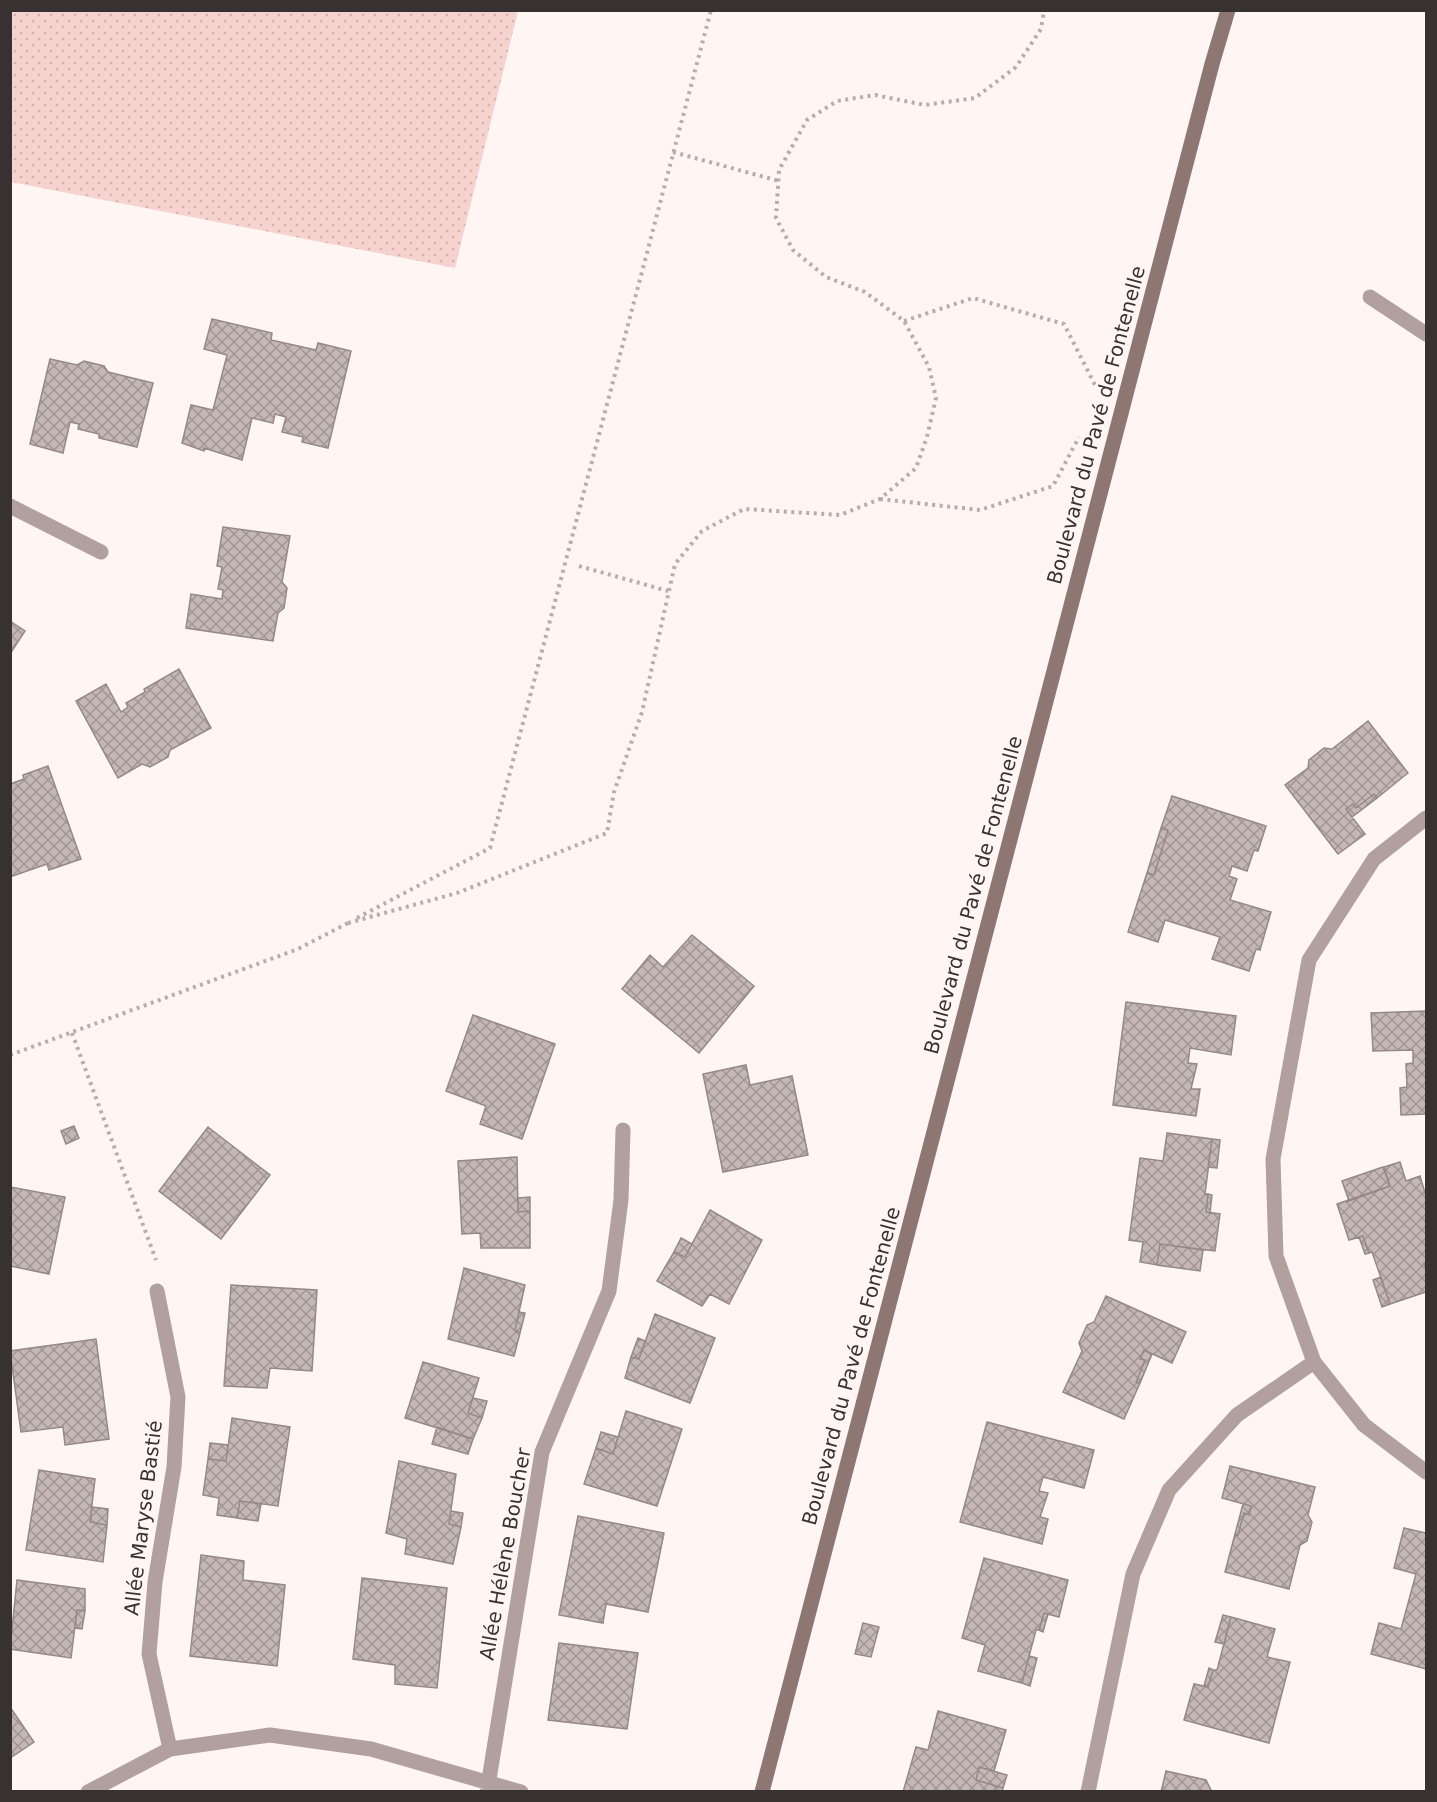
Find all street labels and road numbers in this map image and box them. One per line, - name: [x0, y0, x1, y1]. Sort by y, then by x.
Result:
- street label: Boulevard du Pavé de Fontenelle: [1042, 263, 1150, 587]
- street label: Boulevard du Pavé de Fontenelle: [919, 733, 1027, 1057]
- street label: Boulevard du Pavé de Fontenelle: [797, 1204, 905, 1528]
- street label: Allée Maryse Bastié: [119, 1419, 167, 1617]
- street label: Allée Hélène Boucher: [475, 1445, 536, 1662]

